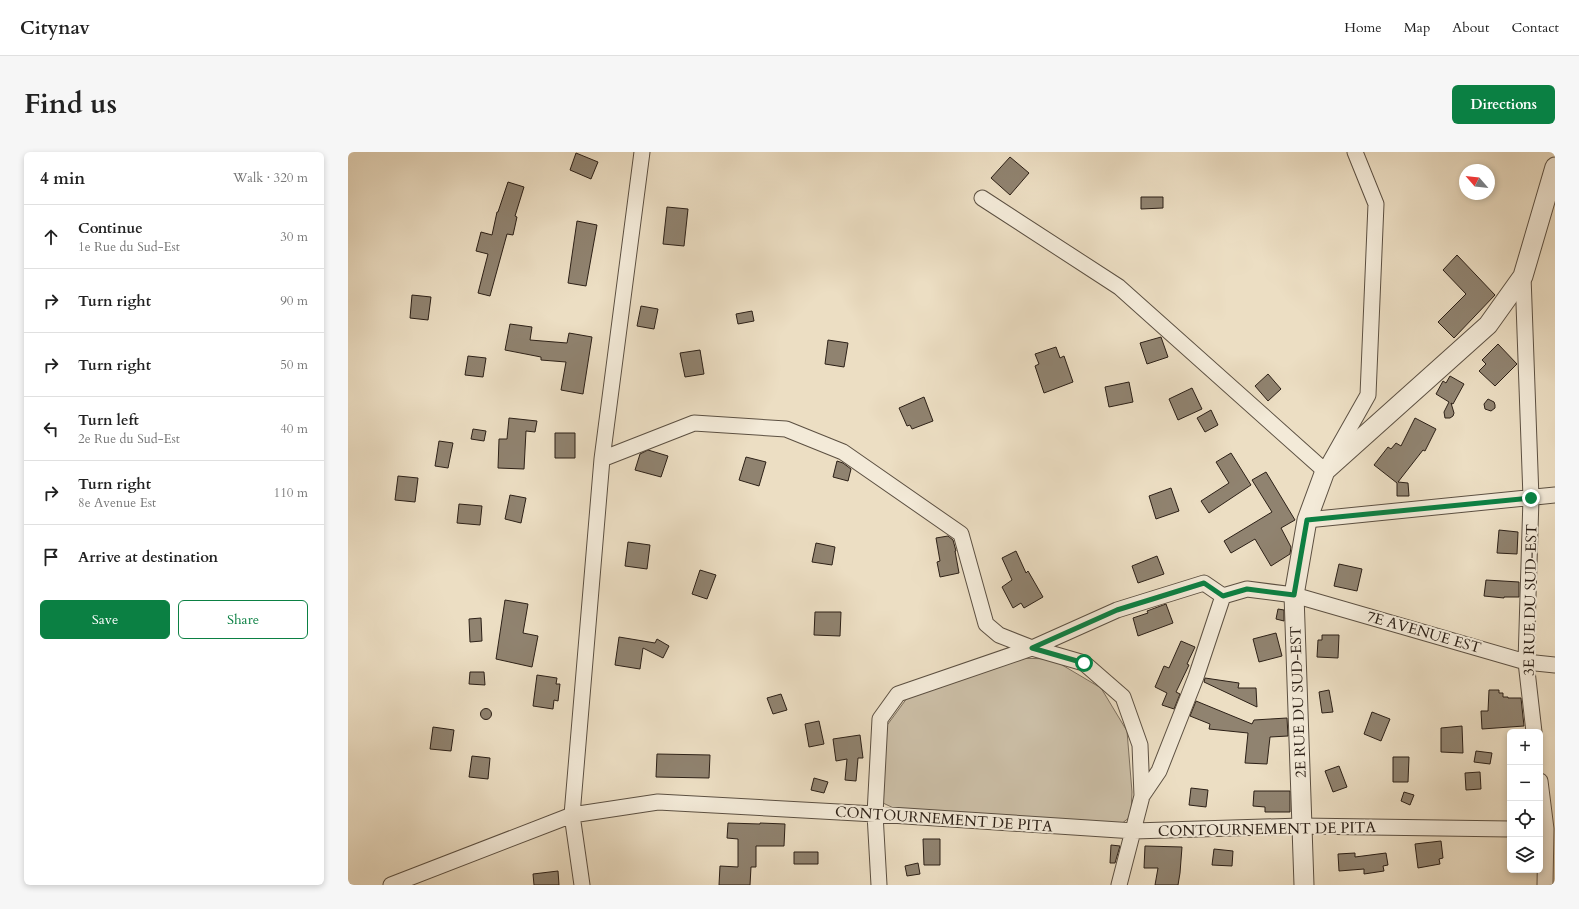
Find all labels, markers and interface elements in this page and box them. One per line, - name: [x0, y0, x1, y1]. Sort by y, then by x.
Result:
- text: Citynav: [20, 15, 90, 41]
- text: Home: [1344, 18, 1382, 37]
- text: Map: [1404, 18, 1430, 37]
- text: About: [1452, 18, 1489, 37]
- text: Contact: [1511, 18, 1559, 37]
- text: Find us: [24, 85, 117, 123]
- button: Directions: [1452, 85, 1555, 124]
- north arrow: [1459, 164, 1495, 200]
- text: 4 min: [40, 167, 85, 190]
- text: Walk · 320 m: [233, 169, 308, 187]
- text: Continue: [78, 218, 143, 238]
- icon: ahead: [40, 226, 62, 248]
- text: 30 m: [280, 228, 308, 246]
- text: 1e Rue du Sud-Est: [78, 238, 180, 256]
- icon: right: [40, 290, 62, 312]
- text: Turn right: [78, 291, 151, 311]
- text: 90 m: [280, 292, 308, 310]
- icon: right: [40, 354, 62, 376]
- text: Turn right: [78, 355, 151, 375]
- text: 50 m: [280, 356, 308, 374]
- text: Turn left: [78, 410, 139, 430]
- icon: left: [40, 418, 62, 440]
- text: 40 m: [280, 420, 308, 438]
- text: 2e Rue du Sud-Est: [78, 430, 180, 448]
- text: Turn right: [78, 474, 151, 494]
- icon: right: [40, 482, 62, 504]
- text: 110 m: [274, 484, 308, 502]
- route end: [1522, 489, 1540, 507]
- text: 8e Avenue Est: [78, 494, 156, 512]
- street label: 3E RUE DU SUD-EST: [1519, 524, 1541, 676]
- icon: arrive: [40, 546, 62, 568]
- text: Arrive at destination: [78, 547, 218, 567]
- button: Save: [40, 600, 170, 639]
- button: Share: [178, 600, 308, 639]
- street label: 7E AVENUE EST: [1365, 606, 1483, 658]
- street label: 2E RUE DU SUD-EST: [1285, 626, 1311, 778]
- route start: [1075, 654, 1093, 672]
- map controls: [1507, 729, 1543, 873]
- button: +: [1507, 729, 1543, 765]
- button: −: [1507, 765, 1543, 801]
- street label: CONTOURNEMENT DE PITA: [834, 801, 1054, 837]
- button: locate: [1507, 801, 1543, 837]
- street label: CONTOURNEMENT DE PITA: [1158, 817, 1377, 841]
- button: layers: [1507, 837, 1543, 873]

